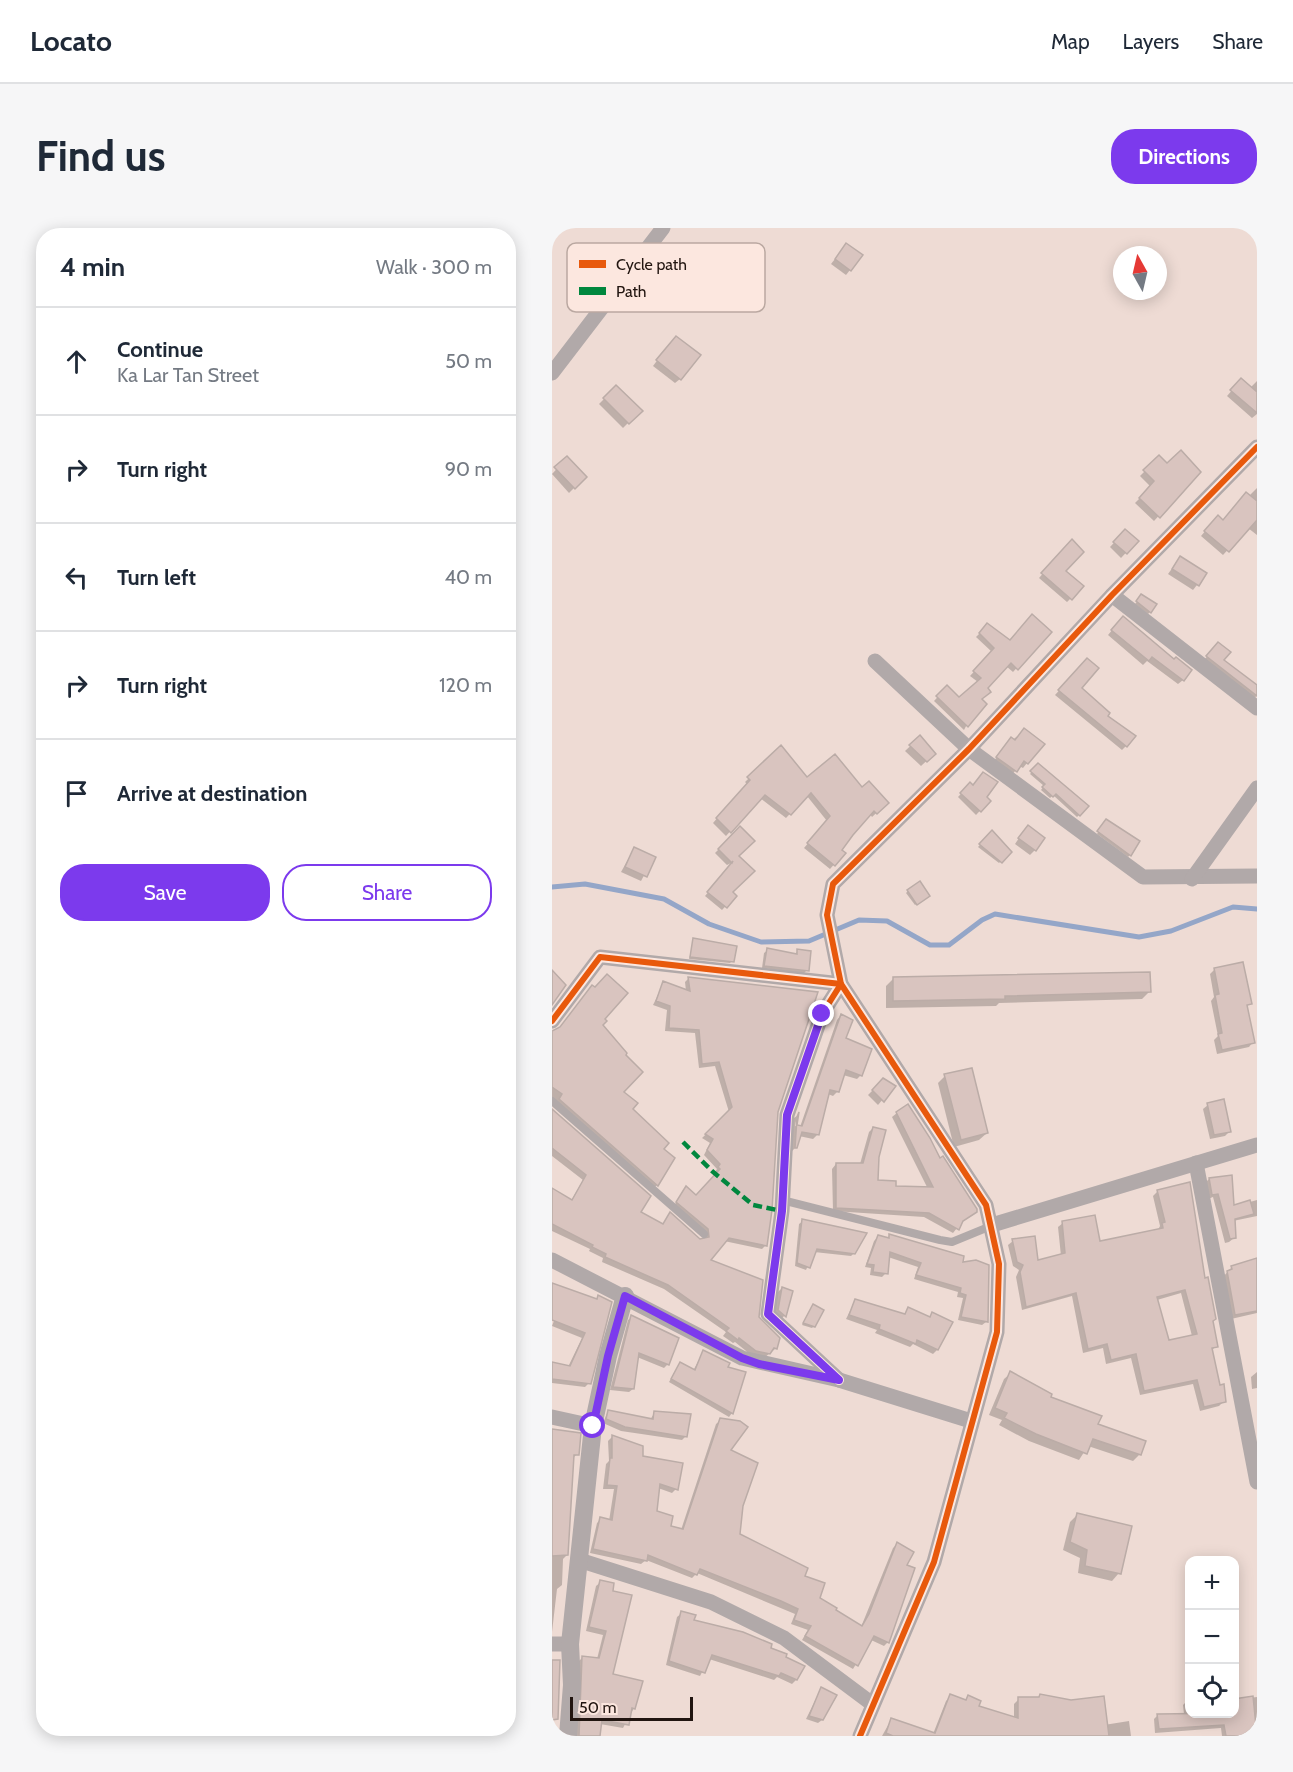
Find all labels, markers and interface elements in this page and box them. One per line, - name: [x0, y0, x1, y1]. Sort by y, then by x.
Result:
- text: Locato: [30, 24, 112, 58]
- text: Map: [1051, 29, 1090, 54]
- text: Layers: [1123, 29, 1179, 54]
- text: Share: [1212, 29, 1263, 54]
- button: Directions: [1111, 129, 1257, 184]
- text: Find us: [36, 130, 165, 182]
- legend: [567, 243, 765, 312]
- north arrow: [1113, 246, 1167, 300]
- text: 4 min: [60, 251, 125, 283]
- text: Walk · 300 m: [376, 255, 492, 279]
- text: Cycle path: [616, 255, 687, 274]
- text: Path: [616, 282, 647, 301]
- text: Continue: [117, 336, 203, 363]
- icon: ahead: [60, 345, 93, 378]
- text: 50 m: [445, 349, 492, 373]
- text: Ka Lar Tan Street: [117, 363, 259, 387]
- icon: right: [60, 453, 93, 486]
- text: Turn right: [117, 456, 207, 483]
- text: 90 m: [445, 457, 492, 481]
- icon: left: [60, 561, 93, 594]
- text: Turn left: [117, 564, 196, 591]
- text: 40 m: [444, 565, 492, 589]
- icon: right: [60, 669, 93, 702]
- text: Turn right: [117, 672, 207, 699]
- text: 120 m: [439, 673, 492, 697]
- icon: arrive: [60, 777, 93, 810]
- text: Arrive at destination: [117, 780, 307, 807]
- button: Save: [60, 864, 270, 921]
- button: Share: [282, 864, 492, 921]
- route end: [808, 1000, 834, 1026]
- route start: [579, 1412, 605, 1438]
- map controls: [1185, 1556, 1239, 1718]
- button: +: [1185, 1556, 1239, 1610]
- button: −: [1185, 1610, 1239, 1664]
- button: locate: [1185, 1664, 1239, 1718]
- scale bar: [570, 1694, 693, 1722]
- text: 50 m: [579, 1698, 616, 1717]

